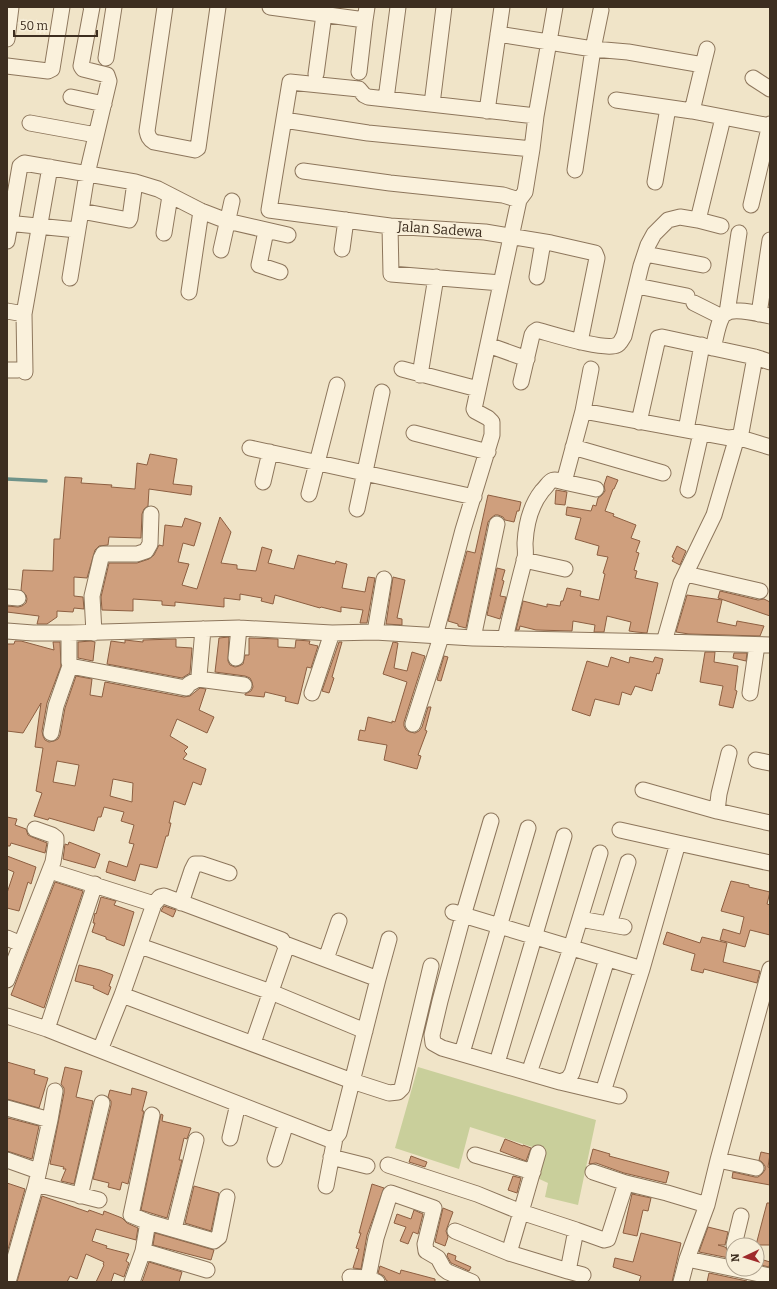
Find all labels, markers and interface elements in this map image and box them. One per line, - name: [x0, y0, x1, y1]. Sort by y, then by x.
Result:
- scale bar: [14, 12, 97, 38]
- text: 50 m: [20, 19, 49, 33]
- street label: Jalan Sadewa: [396, 218, 483, 241]
- north arrow: [725, 1237, 765, 1277]
- text: N: [729, 1252, 742, 1262]

